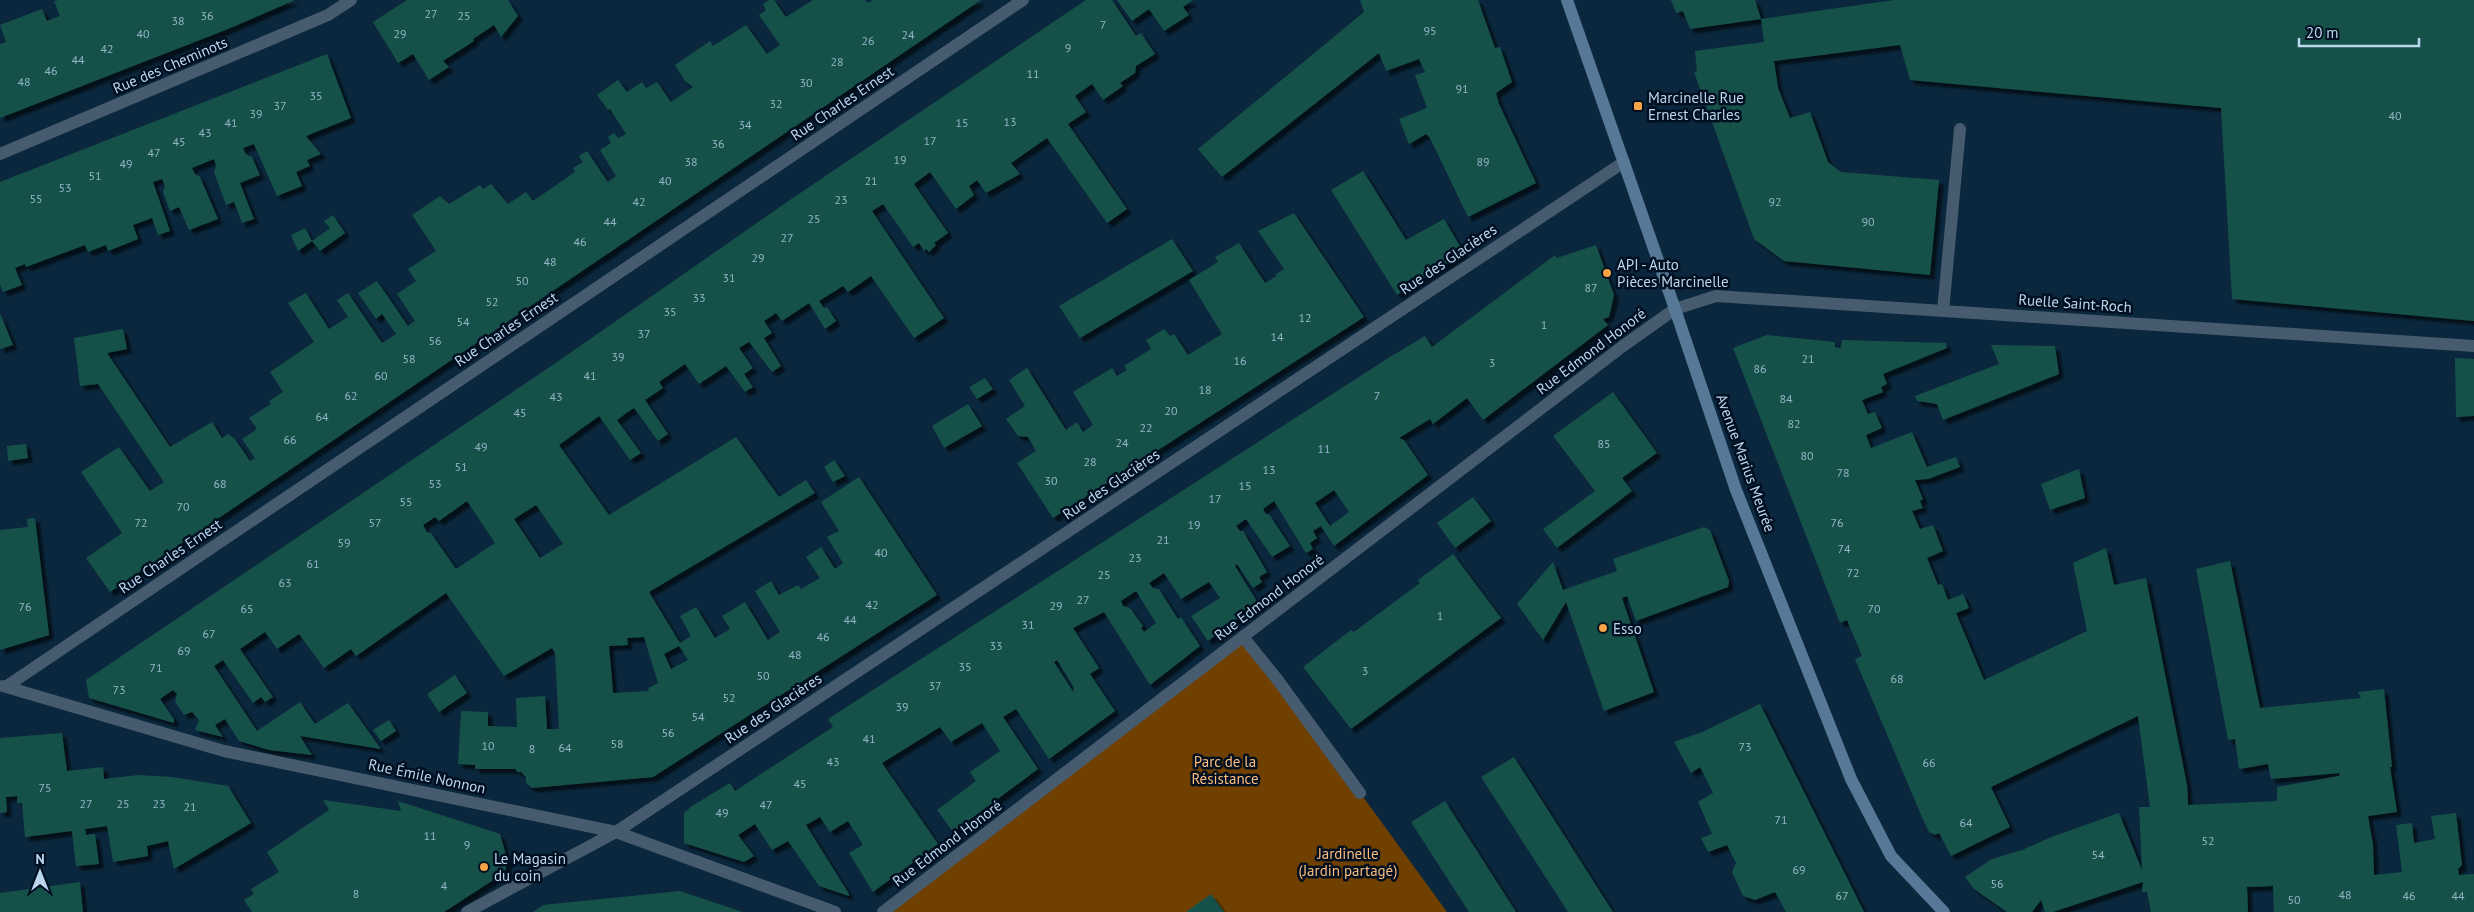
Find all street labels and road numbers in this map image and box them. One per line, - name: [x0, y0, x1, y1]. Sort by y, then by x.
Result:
- street label: Rue des Cheminots: [110, 32, 230, 98]
- street label: Rue Charles Ernest: [787, 61, 897, 145]
- street label: Rue des Glacières: [1396, 220, 1500, 298]
- street label: Rue Charles Ernest: [451, 287, 561, 371]
- street label: Ruelle Saint-Roch: [2018, 290, 2132, 316]
- street label: Rue Edmond Honoré: [1532, 304, 1650, 398]
- street label: Avenue Marius Meurée: [1712, 391, 1780, 535]
- street label: Rue des Glacières: [1059, 445, 1163, 523]
- street label: Rue Charles Ernest: [115, 514, 225, 598]
- street label: Rue Edmond Honoré: [1210, 550, 1328, 644]
- street label: Rue des Glacières: [721, 669, 825, 747]
- street label: Rue Émile Nonnon: [367, 754, 487, 798]
- street label: Rue Edmond Honoré: [888, 796, 1006, 890]

